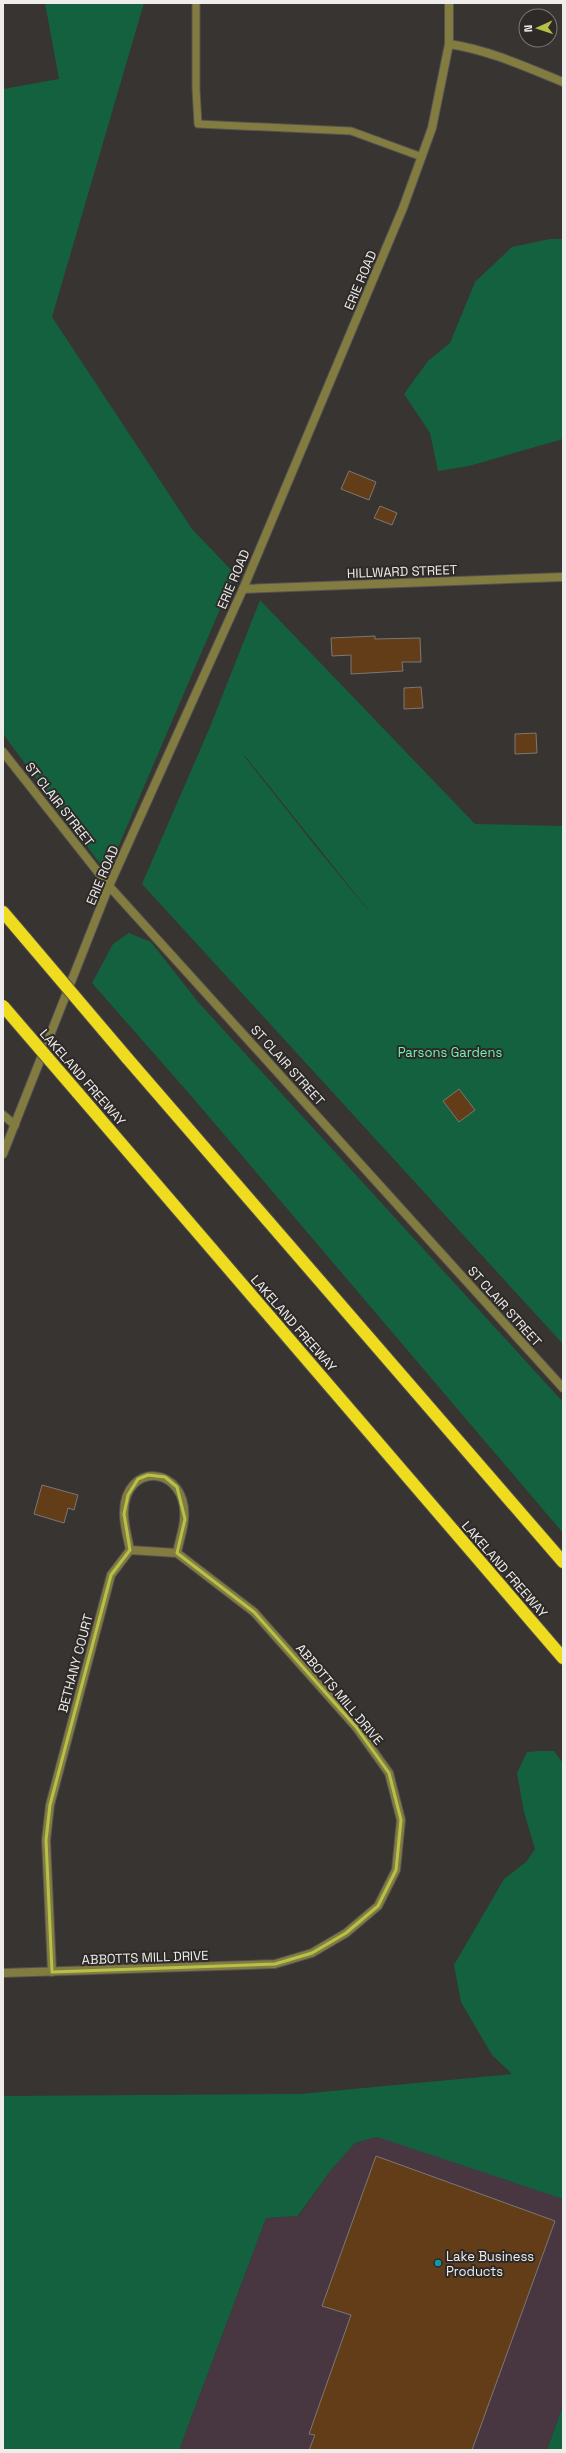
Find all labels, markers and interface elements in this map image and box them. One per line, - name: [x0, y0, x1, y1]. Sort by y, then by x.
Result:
- north arrow: [518, 8, 558, 48]
- text: N: [521, 24, 535, 33]
- street label: ERIE ROAD: [340, 248, 381, 312]
- street label: ERIE ROAD: [213, 547, 254, 611]
- street label: HILLWARD STREET: [347, 561, 458, 582]
- street label: ST CLAIR STREET: [21, 759, 98, 850]
- street label: ERIE ROAD: [82, 843, 123, 907]
- street label: ST CLAIR STREET: [247, 1022, 328, 1109]
- street label: LAKELAND FREEWAY: [36, 1026, 129, 1129]
- park label: Parsons Gardens: [398, 1044, 502, 1061]
- street label: ST CLAIR STREET: [464, 1263, 545, 1350]
- street label: LAKELAND FREEWAY: [247, 1272, 340, 1375]
- street label: LAKELAND FREEWAY: [458, 1518, 551, 1621]
- street label: BETHANY COURT: [54, 1612, 97, 1714]
- street label: ABBOTTS MILL DRIVE: [292, 1640, 387, 1748]
- street label: ABBOTTS MILL DRIVE: [81, 1947, 209, 1968]
- place label: Lake Business Products: [446, 2248, 534, 2280]
- marker: Lake Business Products: [433, 2258, 443, 2268]

